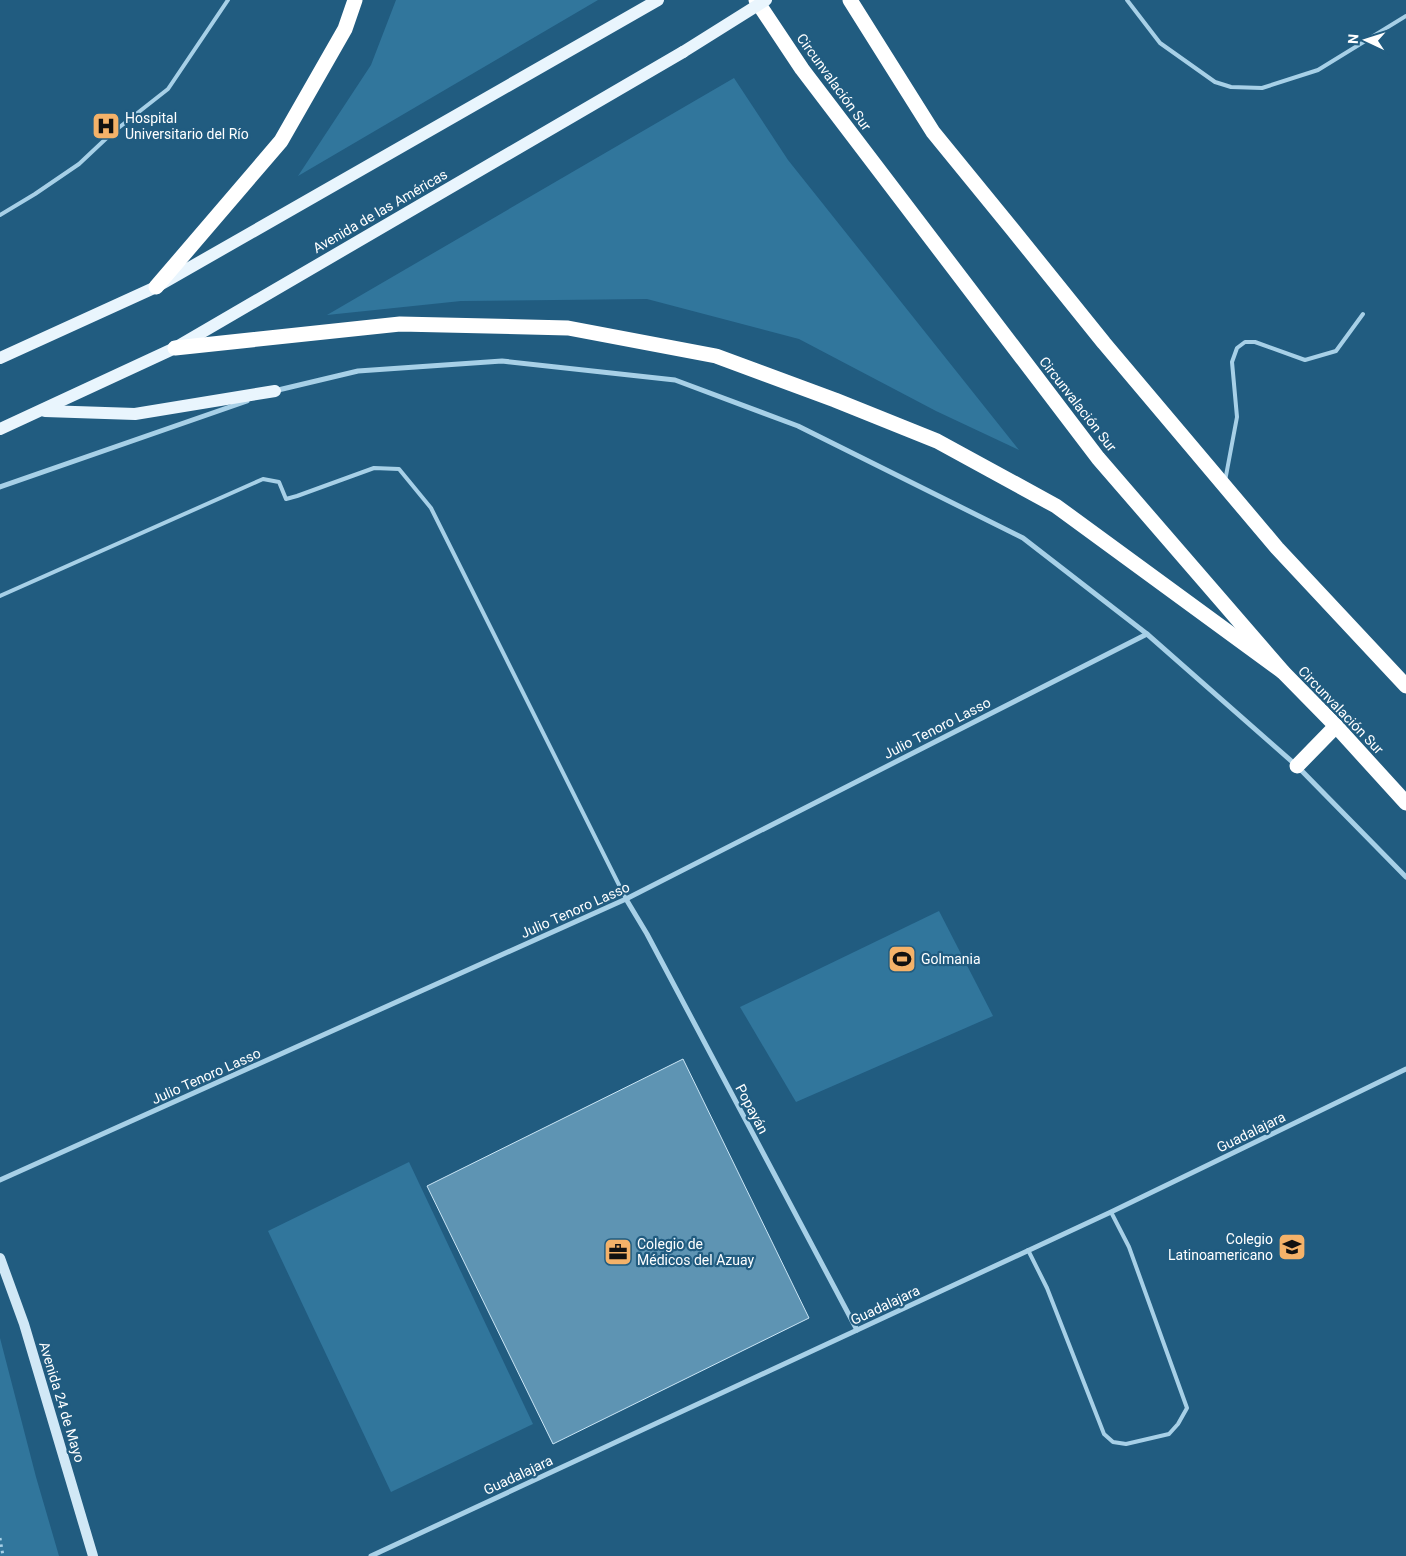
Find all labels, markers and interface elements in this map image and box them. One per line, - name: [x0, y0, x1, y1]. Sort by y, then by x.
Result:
- north arrow: [1341, 15, 1391, 65]
- street label: Circunvalación Sur: [793, 30, 875, 134]
- text: N: [1345, 34, 1361, 45]
- place label: Hospital Universitario del Río: [125, 110, 249, 142]
- hospital icon: Hospital Universitario del Río: [91, 111, 121, 141]
- street label: Avenida de las Américas: [310, 166, 450, 256]
- street label: Circunvalación Sur: [1036, 353, 1120, 455]
- street label: Circunvalación Sur: [1295, 663, 1387, 757]
- street label: Julio Tenoro Lasso: [881, 694, 993, 762]
- street label: Julio Tenoro Lasso: [518, 879, 632, 941]
- sports icon: Golmania: [887, 944, 917, 974]
- place label: Golmania: [921, 951, 981, 967]
- street label: Julio Tenoro Lasso: [149, 1045, 263, 1107]
- street label: Popayán: [732, 1081, 772, 1137]
- street label: Guadalajara: [1214, 1108, 1288, 1156]
- place label: Colegio Latinoamericano: [1168, 1231, 1273, 1263]
- school or university icon: Colegio Latinoamericano: [1277, 1232, 1307, 1262]
- place label: Colegio de Médicos del Azuay: [637, 1236, 755, 1268]
- office icon: Colegio de Médicos del Azuay: [603, 1237, 633, 1267]
- street label: Guadalajara: [848, 1282, 922, 1328]
- street label: Avenida 24 de Mayo: [36, 1340, 88, 1464]
- street label: Guadalajara: [481, 1452, 555, 1498]

